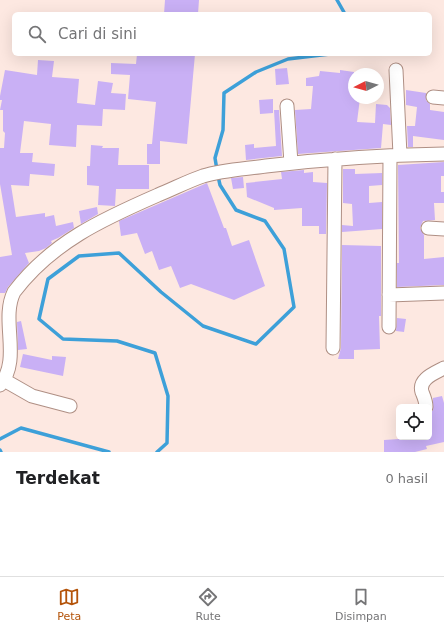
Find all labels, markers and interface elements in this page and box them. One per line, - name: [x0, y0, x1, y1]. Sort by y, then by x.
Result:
- search box: [12, 12, 432, 56]
- icon: search: [26, 23, 48, 45]
- text: Cari di sini: [58, 25, 137, 43]
- north arrow: [348, 68, 384, 104]
- map controls: [396, 404, 432, 440]
- button: locate: [396, 404, 432, 440]
- text: Terdekat: [16, 468, 100, 488]
- text: 0 hasil: [385, 471, 428, 486]
- tab: Peta: [57, 586, 81, 623]
- tab: Rute: [196, 586, 221, 623]
- tab: Disimpan: [335, 586, 387, 623]

